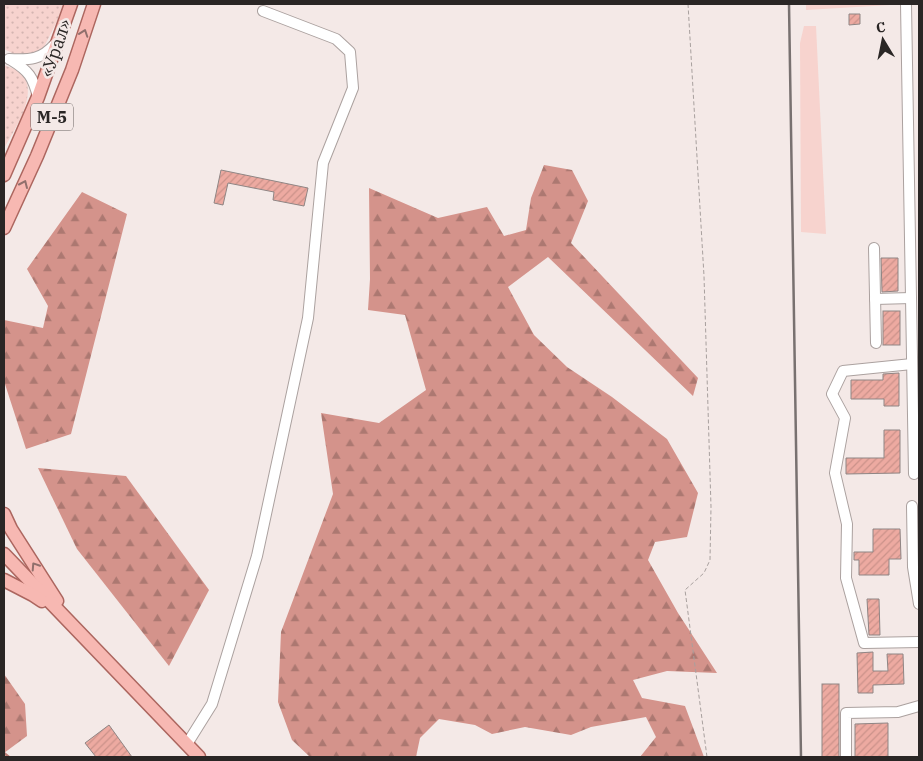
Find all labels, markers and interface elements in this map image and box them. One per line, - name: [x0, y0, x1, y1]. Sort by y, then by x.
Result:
- north arrow: [858, 15, 908, 65]
- street label: «Урал»: [35, 16, 76, 80]
- text: С: [875, 18, 887, 37]
- one-way arrow: [78, 29, 88, 38]
- road number: М-5: [31, 104, 73, 130]
- one-way arrow: [18, 180, 28, 189]
- one-way arrow: [31, 562, 41, 571]

